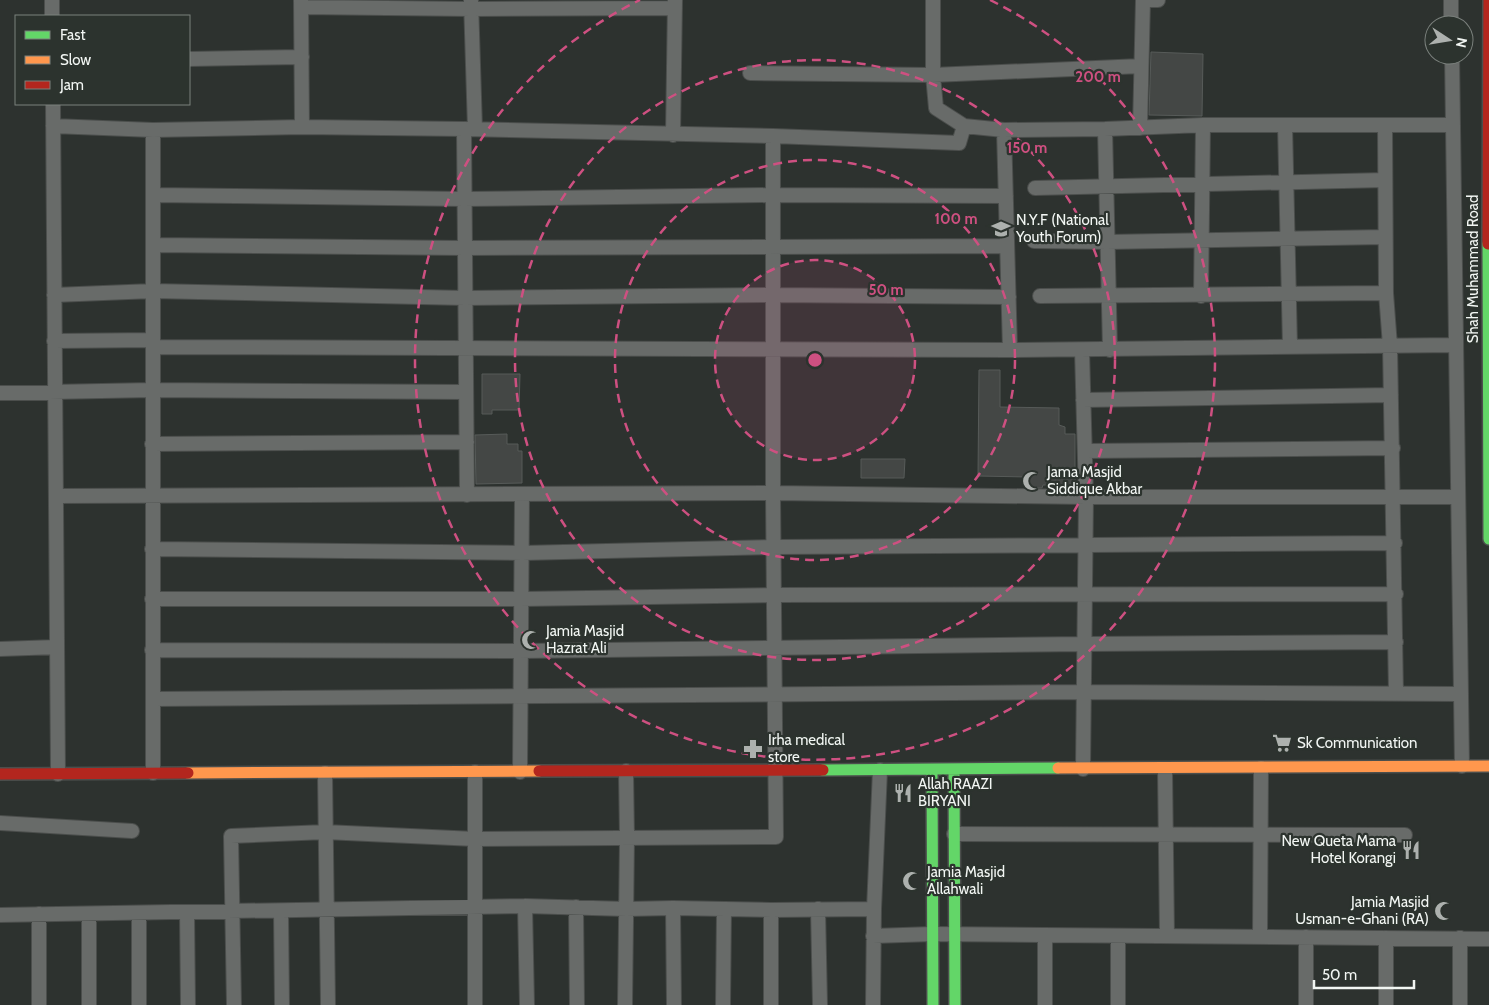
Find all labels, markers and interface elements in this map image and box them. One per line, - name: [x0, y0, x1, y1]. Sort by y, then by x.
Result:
- legend: [15, 15, 190, 105]
- north arrow: [1424, 15, 1474, 65]
- text: Fast: [60, 26, 85, 44]
- text: N: [1452, 36, 1472, 49]
- text: Slow: [60, 51, 91, 69]
- text: 200 m: [1075, 68, 1121, 86]
- text: Jam: [59, 76, 84, 94]
- text: 150 m: [1007, 139, 1047, 157]
- street label: Shah Muhammad Road: [1464, 195, 1482, 343]
- text: 100 m: [934, 210, 978, 228]
- place label: N.Y.F (National Youth Forum): [1015, 211, 1109, 246]
- school or university icon: N.Y.F (National Youth Forum): [990, 218, 1012, 240]
- text: 50 m: [868, 281, 904, 299]
- centre of rings: [806, 351, 824, 369]
- place label: Jama Masjid Siddique Akbar: [1046, 463, 1142, 498]
- mosque icon: Jama Masjid Siddique Akbar: [1021, 470, 1043, 492]
- place label: Jamia Masjid Hazrat Ali: [545, 622, 624, 657]
- mosque icon: Jamia Masjid Hazrat Ali: [520, 629, 542, 651]
- place label: Irha medical store: [768, 731, 845, 766]
- supermarket icon: Sk Communication: [1271, 732, 1293, 754]
- place label: Sk Communication: [1297, 734, 1418, 752]
- pharmacy icon: Irha medical store: [742, 738, 764, 760]
- place label: Allah RAAZI BIRYANI: [918, 775, 993, 810]
- restaurant icon: Allah RAAZI BIRYANI: [892, 782, 914, 804]
- place label: New Queta Mama Hotel Korangi: [1281, 832, 1397, 867]
- restaurant icon: New Queta Mama Hotel Korangi: [1400, 839, 1422, 861]
- place label: Jamia Masjid Allahwali: [926, 863, 1005, 898]
- mosque icon: Jamia Masjid Allahwali: [901, 870, 923, 892]
- place label: Jamia Masjid Usman-e-Ghani (RA): [1295, 893, 1429, 928]
- mosque icon: Jamia Masjid Usman-e-Ghani (RA): [1433, 900, 1455, 922]
- scale bar: [1314, 958, 1414, 990]
- text: 50 m: [1322, 966, 1357, 984]

